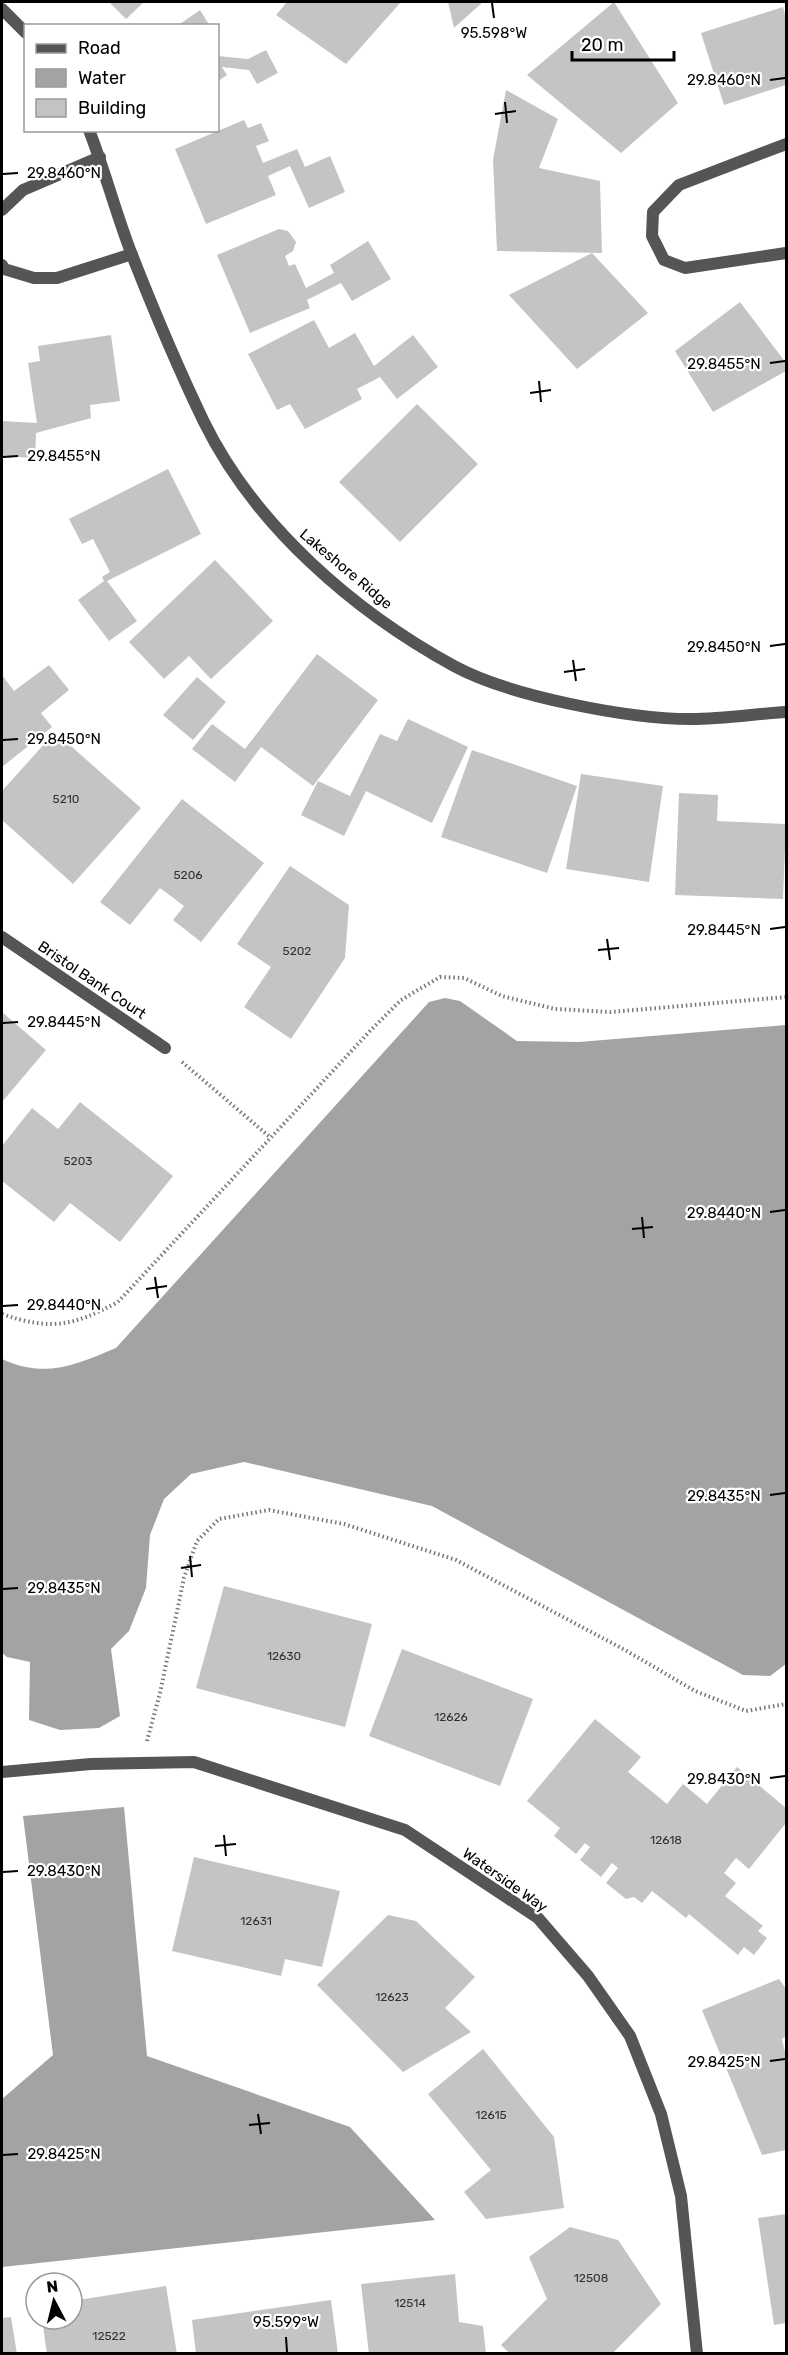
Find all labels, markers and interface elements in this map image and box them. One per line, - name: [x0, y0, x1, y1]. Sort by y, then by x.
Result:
- legend: [24, 24, 219, 132]
- text: 95.598°W: [461, 24, 527, 42]
- scale bar: [572, 24, 674, 62]
- text: 20 m: [581, 34, 623, 56]
- text: Road: [78, 37, 121, 59]
- text: Water: [78, 67, 126, 89]
- text: 29.8460°N: [687, 71, 761, 89]
- text: Building: [78, 97, 146, 119]
- text: 29.8460°N: [27, 164, 101, 182]
- text: 29.8455°N: [687, 355, 761, 373]
- text: 29.8455°N: [27, 447, 101, 465]
- street label: Lakeshore Ridge: [296, 525, 396, 613]
- text: 29.8450°N: [687, 638, 761, 656]
- text: 29.8450°N: [27, 730, 101, 748]
- house number: 5210: [53, 792, 79, 806]
- house number: 5206: [173, 868, 203, 882]
- text: 29.8445°N: [687, 921, 761, 939]
- street label: Bristol Bank Court: [34, 937, 150, 1023]
- house number: 5202: [283, 944, 311, 958]
- text: 29.8445°N: [27, 1013, 101, 1031]
- house number: 5203: [63, 1154, 93, 1168]
- text: 29.8440°N: [687, 1204, 761, 1222]
- text: 29.8440°N: [27, 1296, 101, 1314]
- text: 29.8435°N: [687, 1487, 761, 1505]
- text: 29.8435°N: [27, 1579, 101, 1597]
- house number: 12630: [267, 1649, 301, 1663]
- house number: 12626: [434, 1710, 468, 1724]
- text: 29.8430°N: [687, 1770, 761, 1788]
- house number: 12618: [650, 1833, 682, 1847]
- street label: Waterside Way: [459, 1844, 551, 1916]
- text: 29.8430°N: [27, 1862, 101, 1880]
- house number: 12631: [240, 1914, 272, 1928]
- house number: 12623: [375, 1990, 409, 2004]
- text: 29.8425°N: [687, 2053, 761, 2071]
- house number: 12615: [475, 2108, 507, 2122]
- text: 29.8425°N: [27, 2145, 101, 2163]
- north arrow: [24, 2271, 84, 2331]
- house number: 12508: [574, 2271, 608, 2285]
- text: N: [45, 2276, 59, 2297]
- house number: 12514: [394, 2296, 426, 2310]
- text: 95.599°W: [253, 2313, 319, 2331]
- house number: 12522: [92, 2329, 126, 2343]

